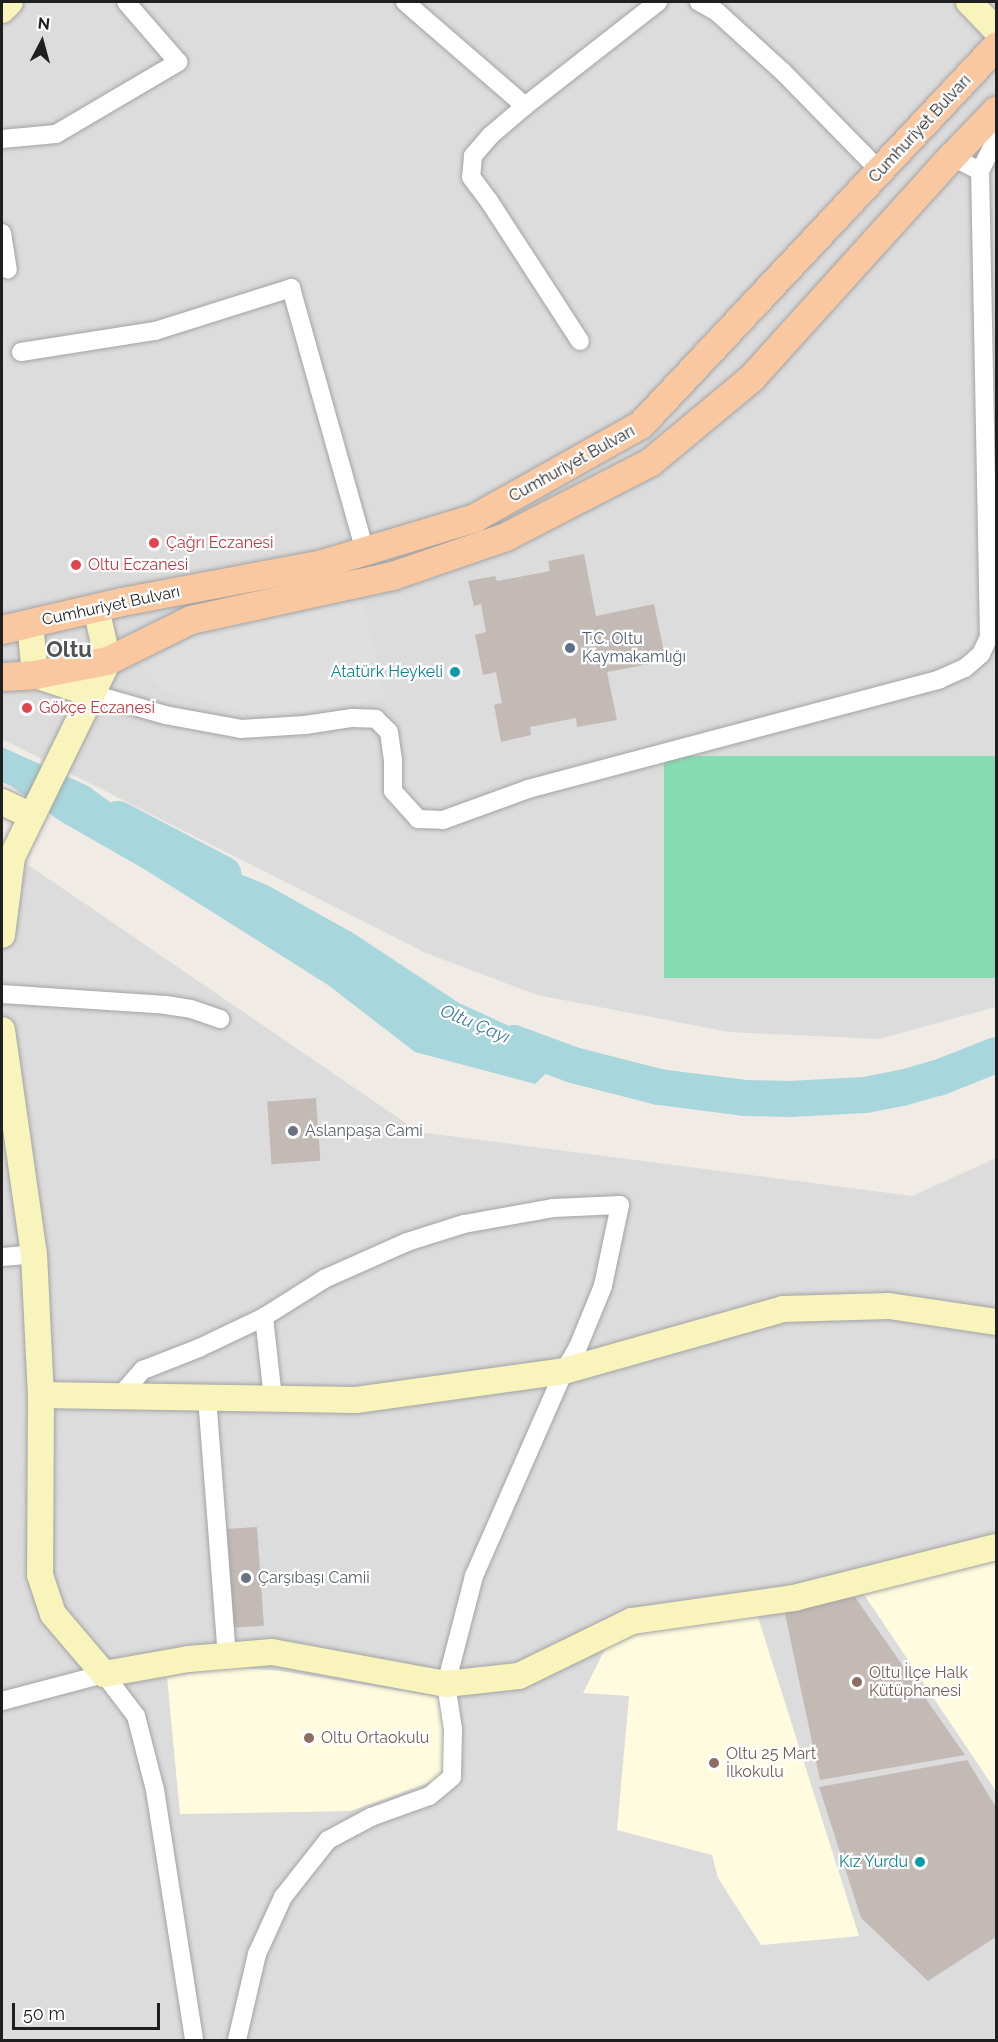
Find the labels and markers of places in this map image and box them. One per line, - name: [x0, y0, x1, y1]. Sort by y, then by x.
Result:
- place label: Çağrı Eczanesi: [166, 533, 274, 553]
- marker: Çağrı Eczanesi: [147, 536, 161, 550]
- place label: Oltu Eczanesi: [88, 555, 188, 575]
- marker: Oltu Eczanesi: [69, 558, 83, 572]
- place label: T.C. Oltu Kaymakamlığı: [582, 629, 686, 667]
- marker: T.C. Oltu Kaymakamlığı: [563, 641, 577, 655]
- place label: Atatürk Heykeli: [331, 662, 443, 682]
- marker: Atatürk Heykeli: [448, 665, 462, 679]
- place label: Gökçe Eczanesi: [39, 698, 155, 718]
- marker: Gökçe Eczanesi: [20, 701, 34, 715]
- place label: Aslanpaşa Cami: [305, 1121, 423, 1141]
- marker: Aslanpaşa Cami: [286, 1124, 300, 1138]
- place label: Çarşıbaşı Camii: [258, 1568, 370, 1588]
- marker: Çarşıbaşı Camii: [239, 1571, 253, 1585]
- place label: Oltu İlçe Halk Kütüphanesi: [869, 1663, 968, 1701]
- marker: Oltu İlçe Halk Kütüphanesi: [850, 1675, 864, 1689]
- place label: Oltu Ortaokulu: [321, 1728, 429, 1748]
- marker: Oltu Ortaokulu: [302, 1731, 316, 1745]
- place label: Oltu 25 Mart İlkokulu: [726, 1744, 816, 1782]
- marker: Oltu 25 Mart İlkokulu: [707, 1756, 721, 1770]
- place label: Kız Yurdu: [838, 1852, 908, 1872]
- marker: Kız Yurdu: [913, 1855, 927, 1869]

